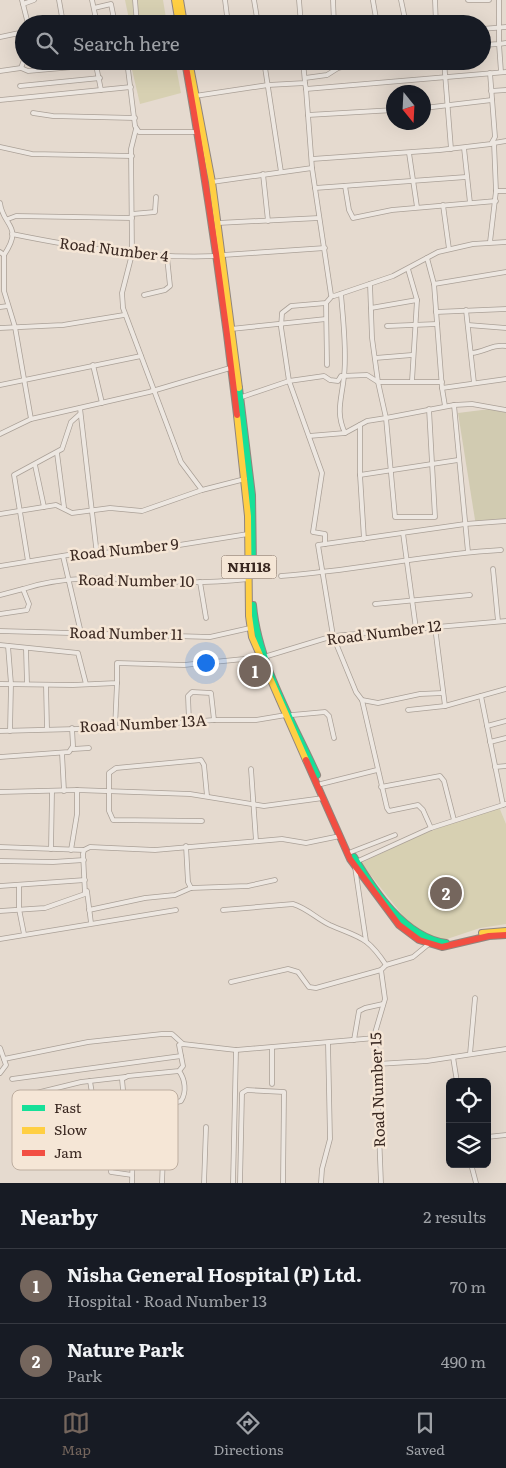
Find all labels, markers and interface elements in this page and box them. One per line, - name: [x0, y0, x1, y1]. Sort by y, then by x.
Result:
- search box: [15, 15, 491, 70]
- icon: search: [33, 29, 61, 57]
- text: Search here: [73, 29, 180, 57]
- north arrow: [386, 85, 431, 130]
- street label: Road Number 4: [58, 230, 170, 267]
- street label: Road Number 9: [68, 531, 180, 566]
- road number: NH118: [222, 556, 276, 578]
- street label: Road Number 10: [78, 567, 195, 592]
- street label: Road Number 12: [325, 613, 443, 650]
- street label: Road Number 11: [69, 620, 183, 645]
- your location: [193, 650, 219, 676]
- pin: 1: [239, 652, 271, 690]
- street label: Road Number 13A: [79, 708, 207, 737]
- pin: 2: [430, 874, 462, 912]
- street label: Road Number 15: [363, 1032, 390, 1148]
- map controls: [446, 1078, 491, 1168]
- button: locate: [446, 1078, 491, 1123]
- legend: [12, 1090, 178, 1170]
- text: Fast: [54, 1097, 82, 1117]
- text: Slow: [54, 1119, 87, 1139]
- button: layers: [446, 1123, 491, 1168]
- text: Jam: [54, 1142, 83, 1162]
- text: Nearby: [20, 1200, 98, 1231]
- text: 2 results: [423, 1204, 486, 1228]
- text: Nisha General Hospital (P) Ltd.: [67, 1260, 362, 1288]
- text: 1: [33, 1274, 39, 1298]
- text: 70 m: [450, 1274, 486, 1298]
- text: Hospital · Road Number 13: [67, 1288, 267, 1312]
- text: Nature Park: [67, 1335, 184, 1363]
- text: 2: [32, 1349, 40, 1373]
- text: 490 m: [441, 1349, 486, 1373]
- text: Park: [67, 1363, 102, 1387]
- tab: Map: [61, 1409, 91, 1459]
- tab: Directions: [213, 1409, 283, 1459]
- tab: Saved: [406, 1409, 445, 1459]

